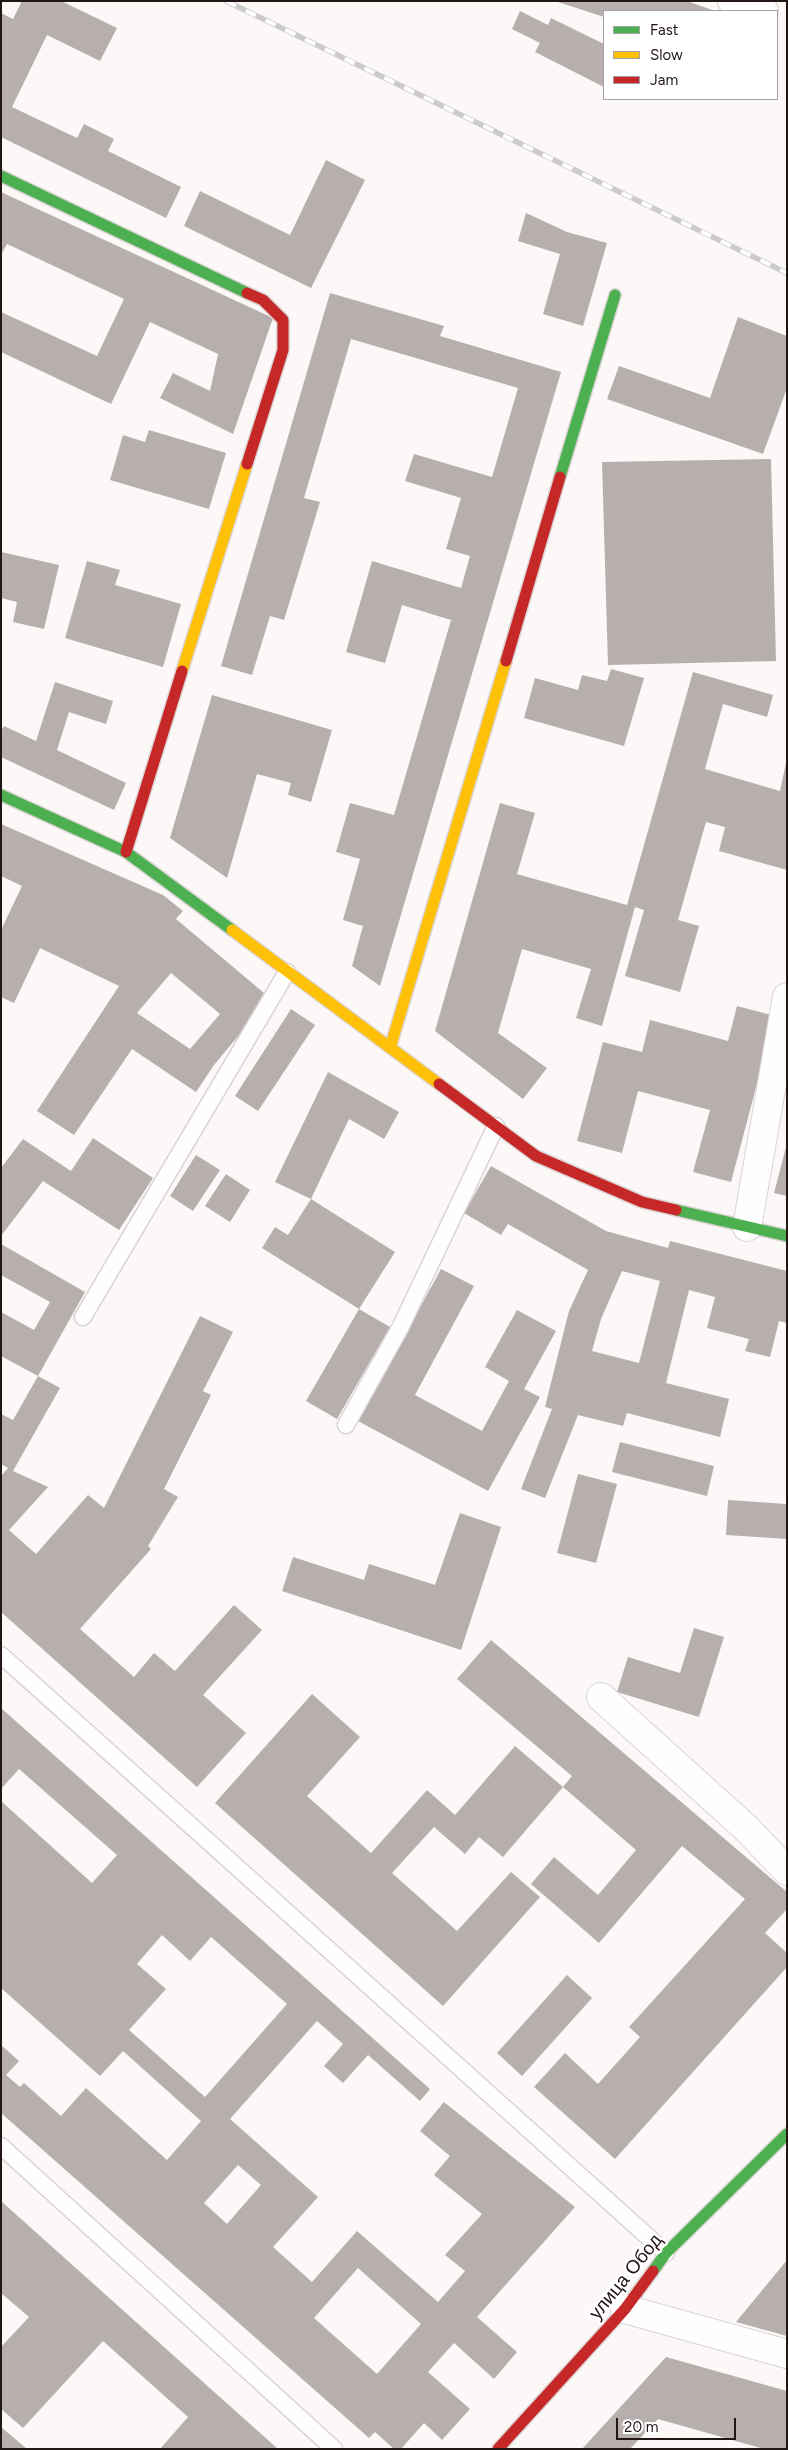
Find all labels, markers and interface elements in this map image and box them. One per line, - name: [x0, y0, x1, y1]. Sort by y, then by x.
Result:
- legend: [603, 10, 778, 100]
- text: Fast: [650, 21, 678, 39]
- text: Slow: [650, 46, 683, 64]
- text: Jam: [650, 71, 678, 89]
- street label: улица Обод: [584, 2229, 668, 2325]
- scale bar: [618, 2408, 738, 2440]
- text: 20 m: [624, 2418, 658, 2436]

